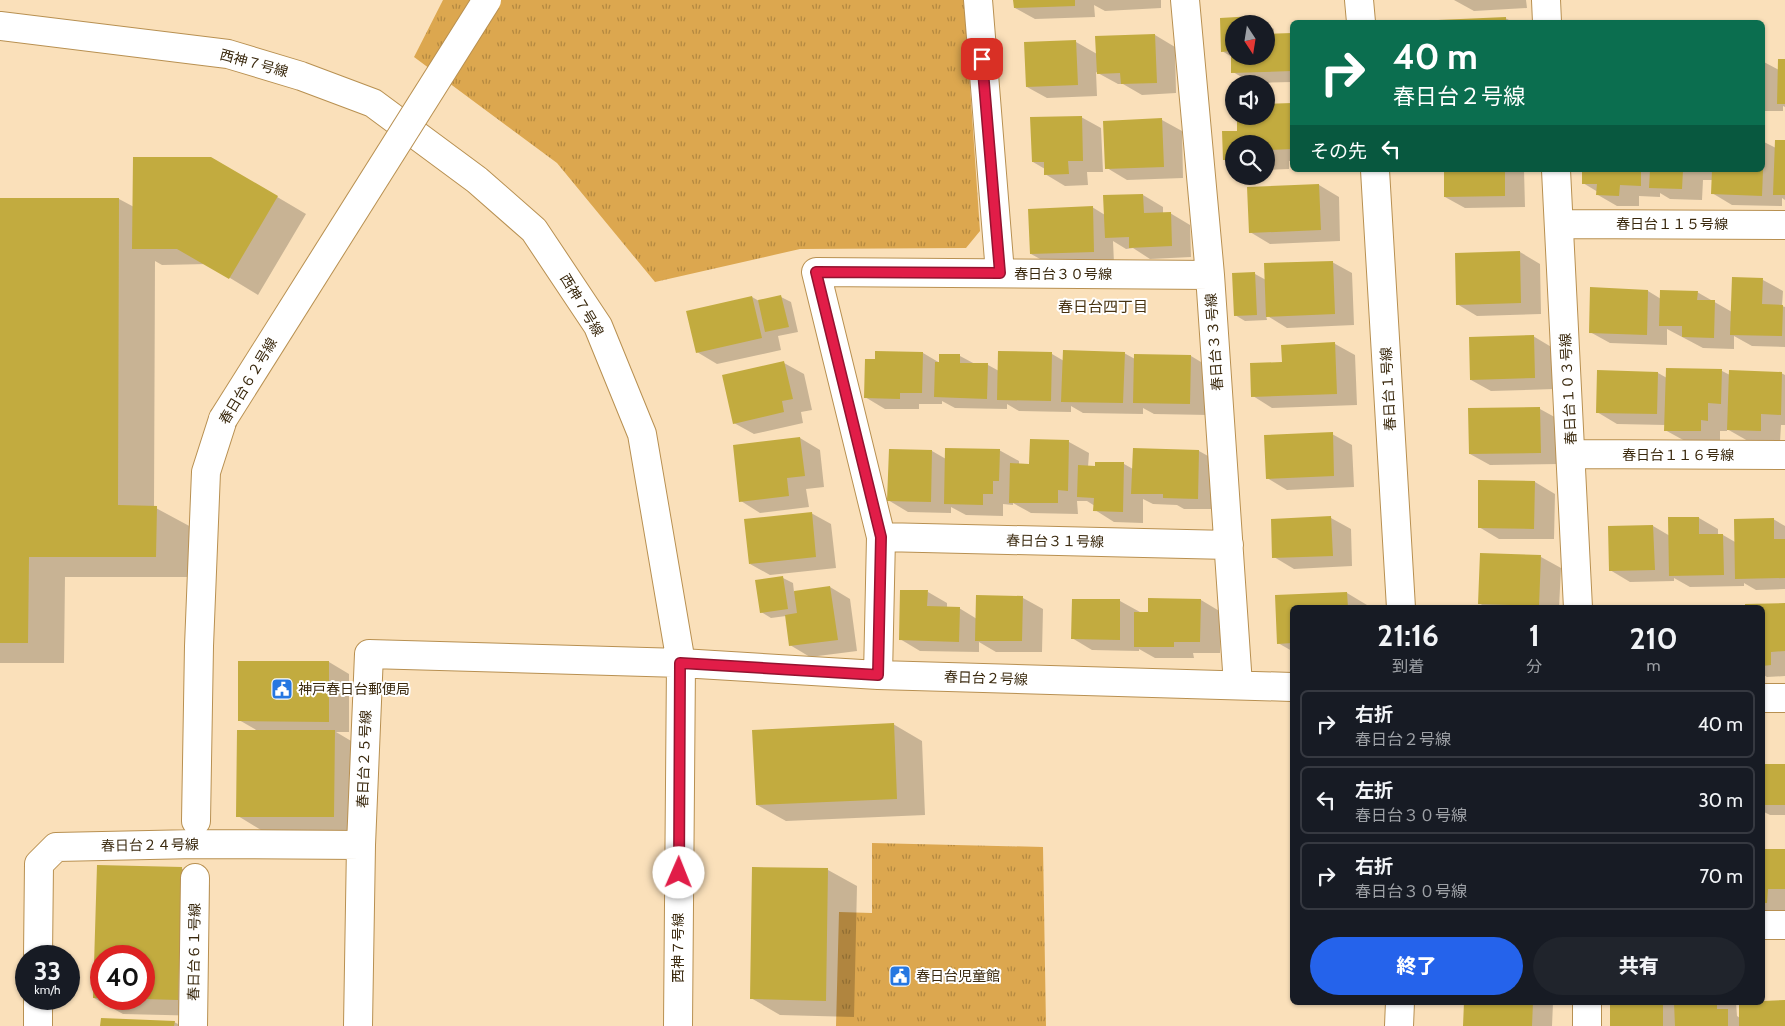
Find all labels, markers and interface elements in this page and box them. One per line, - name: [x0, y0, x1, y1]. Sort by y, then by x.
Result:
- north arrow: [1225, 15, 1275, 65]
- map controls: [1225, 15, 1275, 185]
- text: 40 m: [1393, 35, 1478, 78]
- pin: [961, 38, 1003, 80]
- icon: right: [1310, 40, 1375, 105]
- street label: 西神７号線: [218, 45, 290, 81]
- icon: arrive: [968, 45, 996, 73]
- button: sound: [1225, 75, 1275, 125]
- text: 春日台２号線: [1393, 83, 1525, 110]
- button: search: [1225, 135, 1275, 185]
- icon: left: [1377, 135, 1405, 163]
- text: その先: [1310, 140, 1367, 163]
- street label: 春日台１１５号線: [1616, 215, 1728, 233]
- street label: 春日台３０号線: [1014, 265, 1112, 283]
- street label: 西神７号線: [556, 270, 608, 340]
- street label: 春日台３３号線: [1202, 292, 1226, 392]
- district label: 春日台四丁目: [1058, 298, 1148, 316]
- street label: 春日台１０３号線: [1556, 333, 1580, 445]
- street label: 春日台６２号線: [215, 334, 281, 428]
- street label: 春日台１号線: [1377, 347, 1399, 431]
- street label: 春日台１１６号線: [1622, 446, 1734, 464]
- street label: 春日台３１号線: [1006, 531, 1104, 551]
- text: 21:16: [1377, 617, 1439, 654]
- text: 1: [1529, 617, 1540, 654]
- text: 210: [1630, 620, 1678, 657]
- text: m: [1647, 656, 1661, 675]
- text: 到着: [1392, 657, 1424, 676]
- text: 分: [1526, 657, 1542, 676]
- street label: 春日台２号線: [944, 668, 1028, 688]
- public building icon: 神戸春日台郵便局: [270, 677, 294, 701]
- place label: 神戸春日台郵便局: [298, 680, 410, 698]
- text: 右折: [1355, 703, 1393, 726]
- street label: 春日台２５号線: [353, 710, 375, 808]
- icon: right: [1312, 710, 1340, 738]
- text: 40 m: [1698, 713, 1743, 736]
- text: 春日台２号線: [1355, 730, 1451, 749]
- text: 左折: [1355, 779, 1393, 802]
- icon: left: [1312, 786, 1340, 814]
- text: 30 m: [1699, 789, 1743, 812]
- text: 春日台３０号線: [1355, 806, 1467, 825]
- street label: 春日台２４号線: [101, 835, 199, 855]
- position arrow: [652, 846, 704, 898]
- text: 右折: [1355, 855, 1393, 878]
- icon: right: [1312, 862, 1340, 890]
- text: 70 m: [1699, 865, 1743, 888]
- text: 春日台３０号線: [1355, 882, 1467, 901]
- street label: 春日台６１号線: [184, 903, 204, 1001]
- street label: 西神７号線: [669, 913, 687, 983]
- button: 終了: [1310, 937, 1523, 995]
- button: 共有: [1533, 937, 1745, 995]
- speed limit sign: 40: [90, 945, 155, 1010]
- text: 33: [34, 956, 61, 986]
- public building icon: 春日台児童館: [888, 964, 912, 988]
- place label: 春日台児童館: [916, 967, 1000, 985]
- text: km/h: [34, 982, 61, 997]

